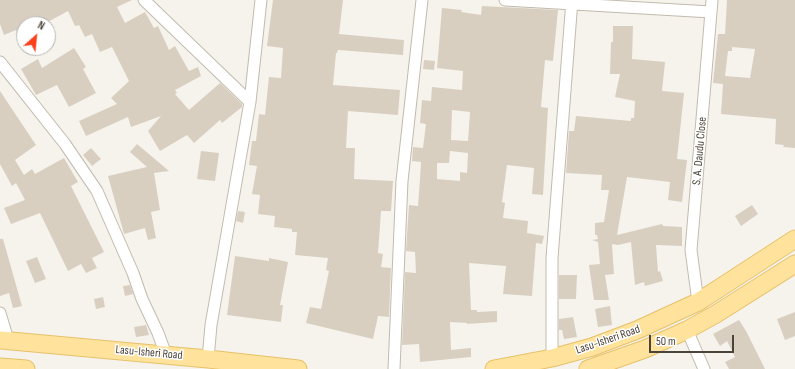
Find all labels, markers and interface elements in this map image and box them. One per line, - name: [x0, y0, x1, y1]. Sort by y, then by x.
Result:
- north arrow: [16, 16, 56, 56]
- text: N: [36, 19, 47, 33]
- street label: S. A. Daudu Close: [690, 116, 710, 186]
- street label: Lasu-Isheri Road: [574, 322, 642, 358]
- scale bar: [651, 327, 736, 353]
- text: 50 m: [656, 334, 676, 349]
- street label: Lasu-Isheri Road: [115, 343, 183, 363]

